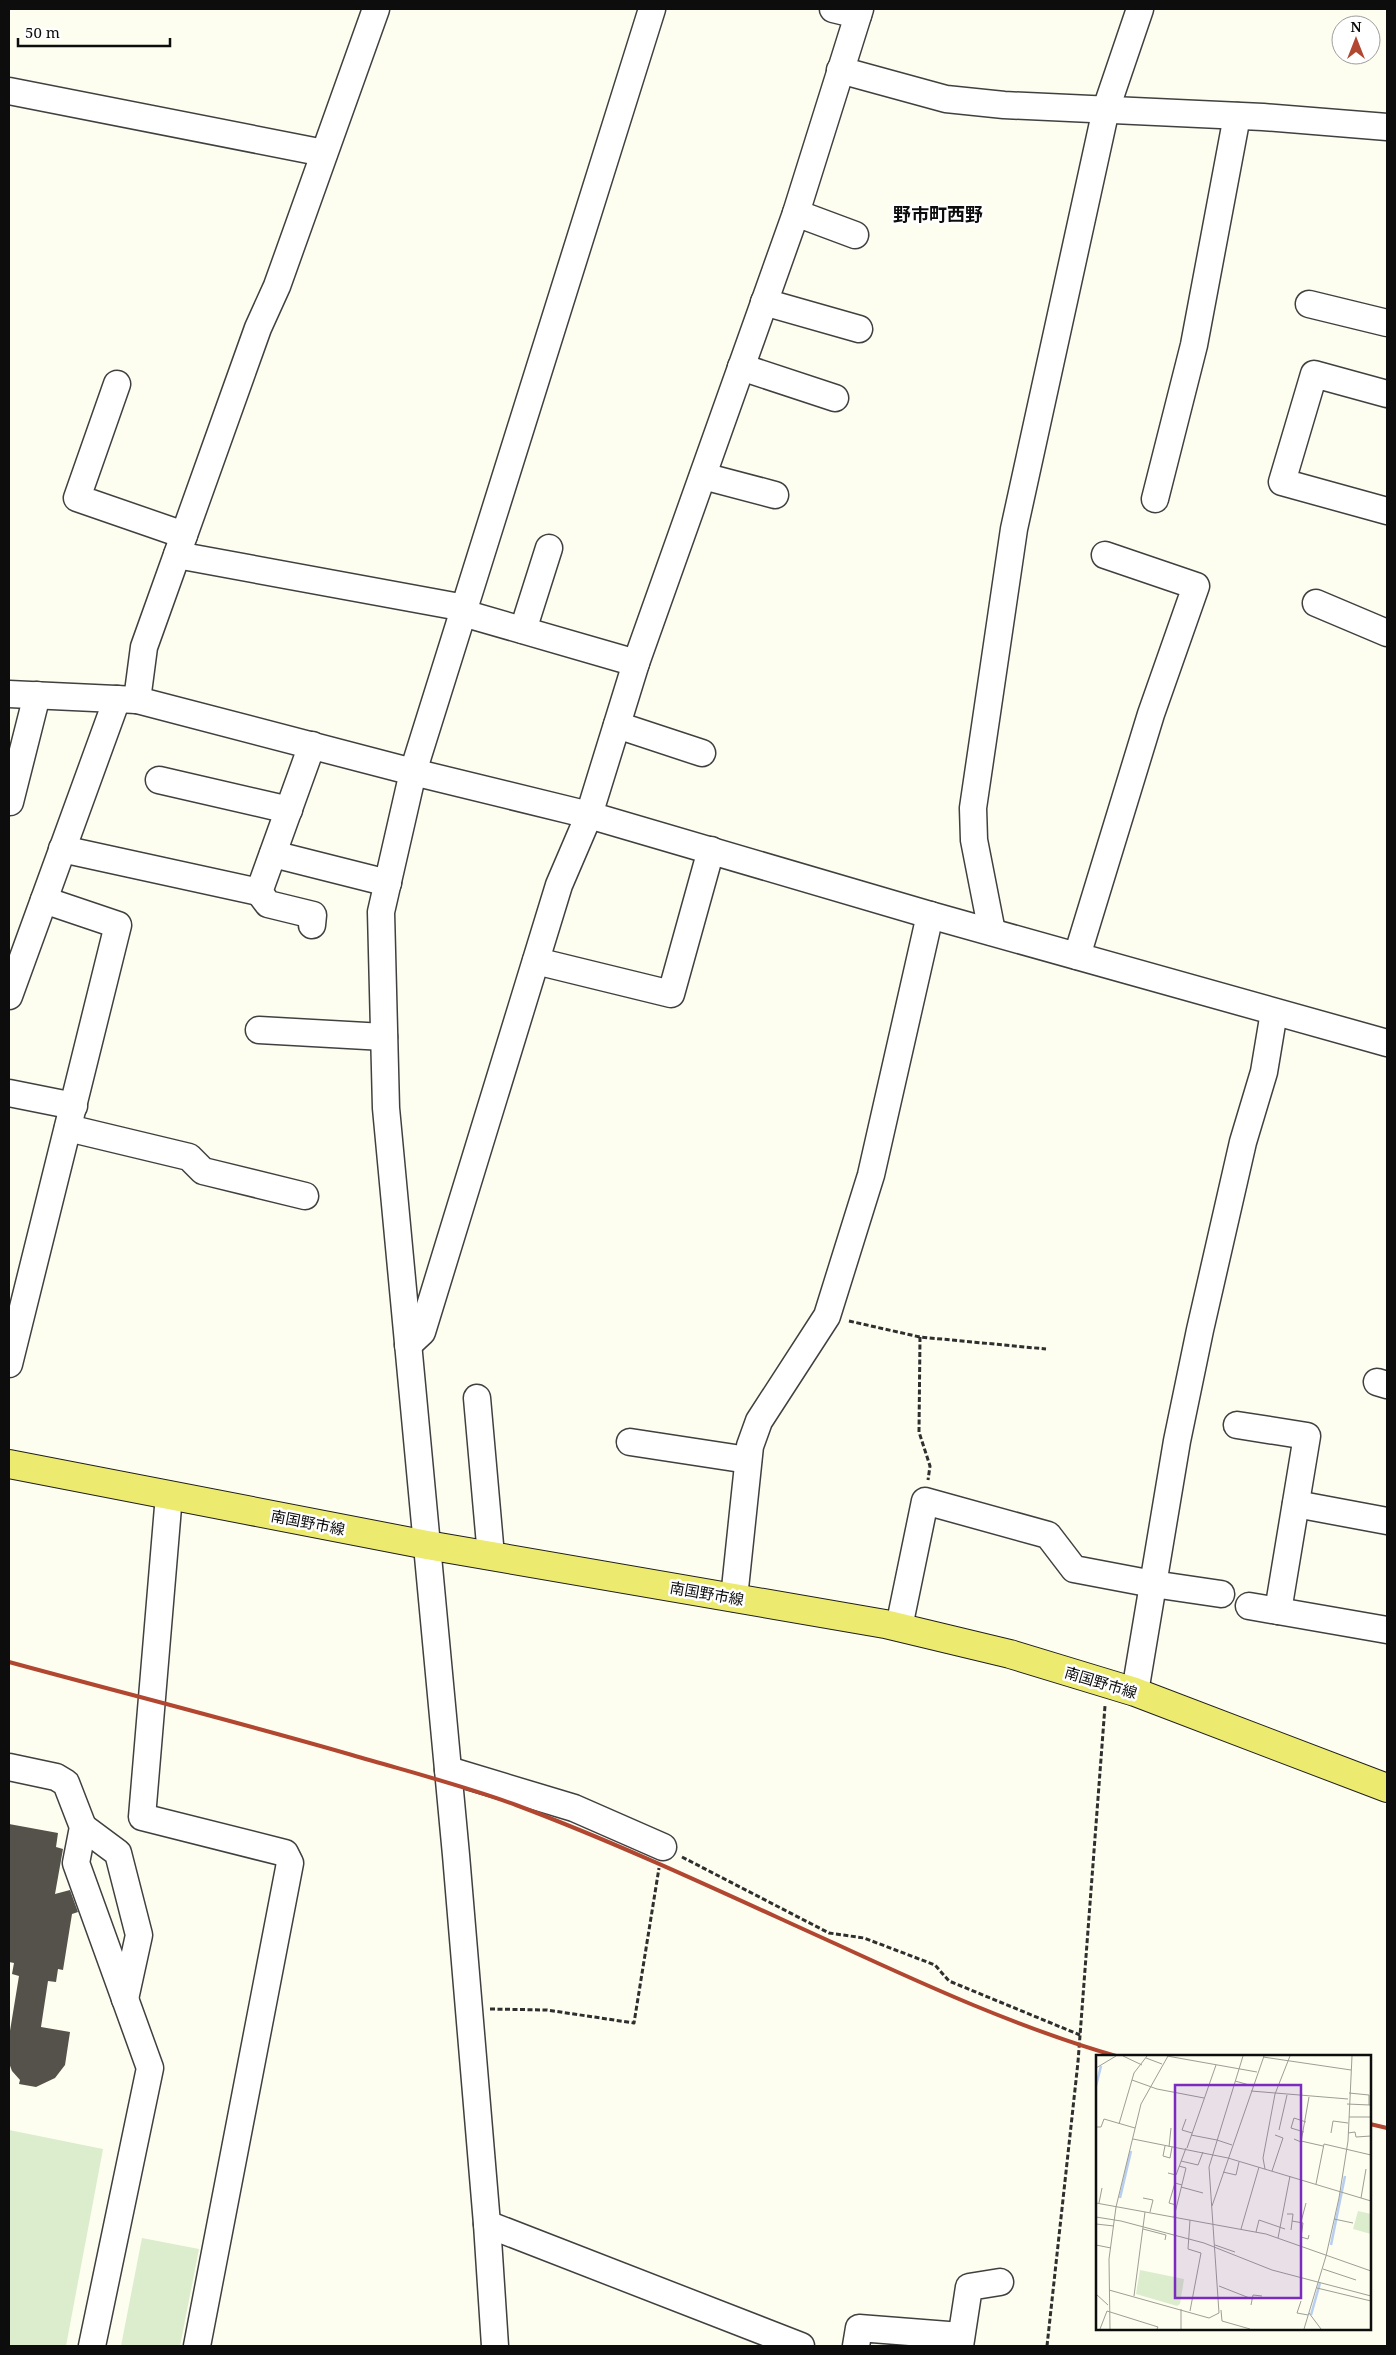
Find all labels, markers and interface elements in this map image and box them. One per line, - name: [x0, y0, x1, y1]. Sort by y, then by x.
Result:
- scale bar: [18, 15, 170, 47]
- north arrow: [1331, 15, 1381, 65]
- text: N: [1350, 17, 1362, 36]
- text: 50 m: [25, 22, 60, 42]
- district label: 野市町西野: [893, 202, 983, 226]
- street label: 南国野市線: [269, 1505, 347, 1539]
- street label: 南国野市線: [668, 1577, 746, 1609]
- street label: 南国野市線: [1062, 1661, 1140, 1703]
- inset map: [1096, 2055, 1371, 2330]

